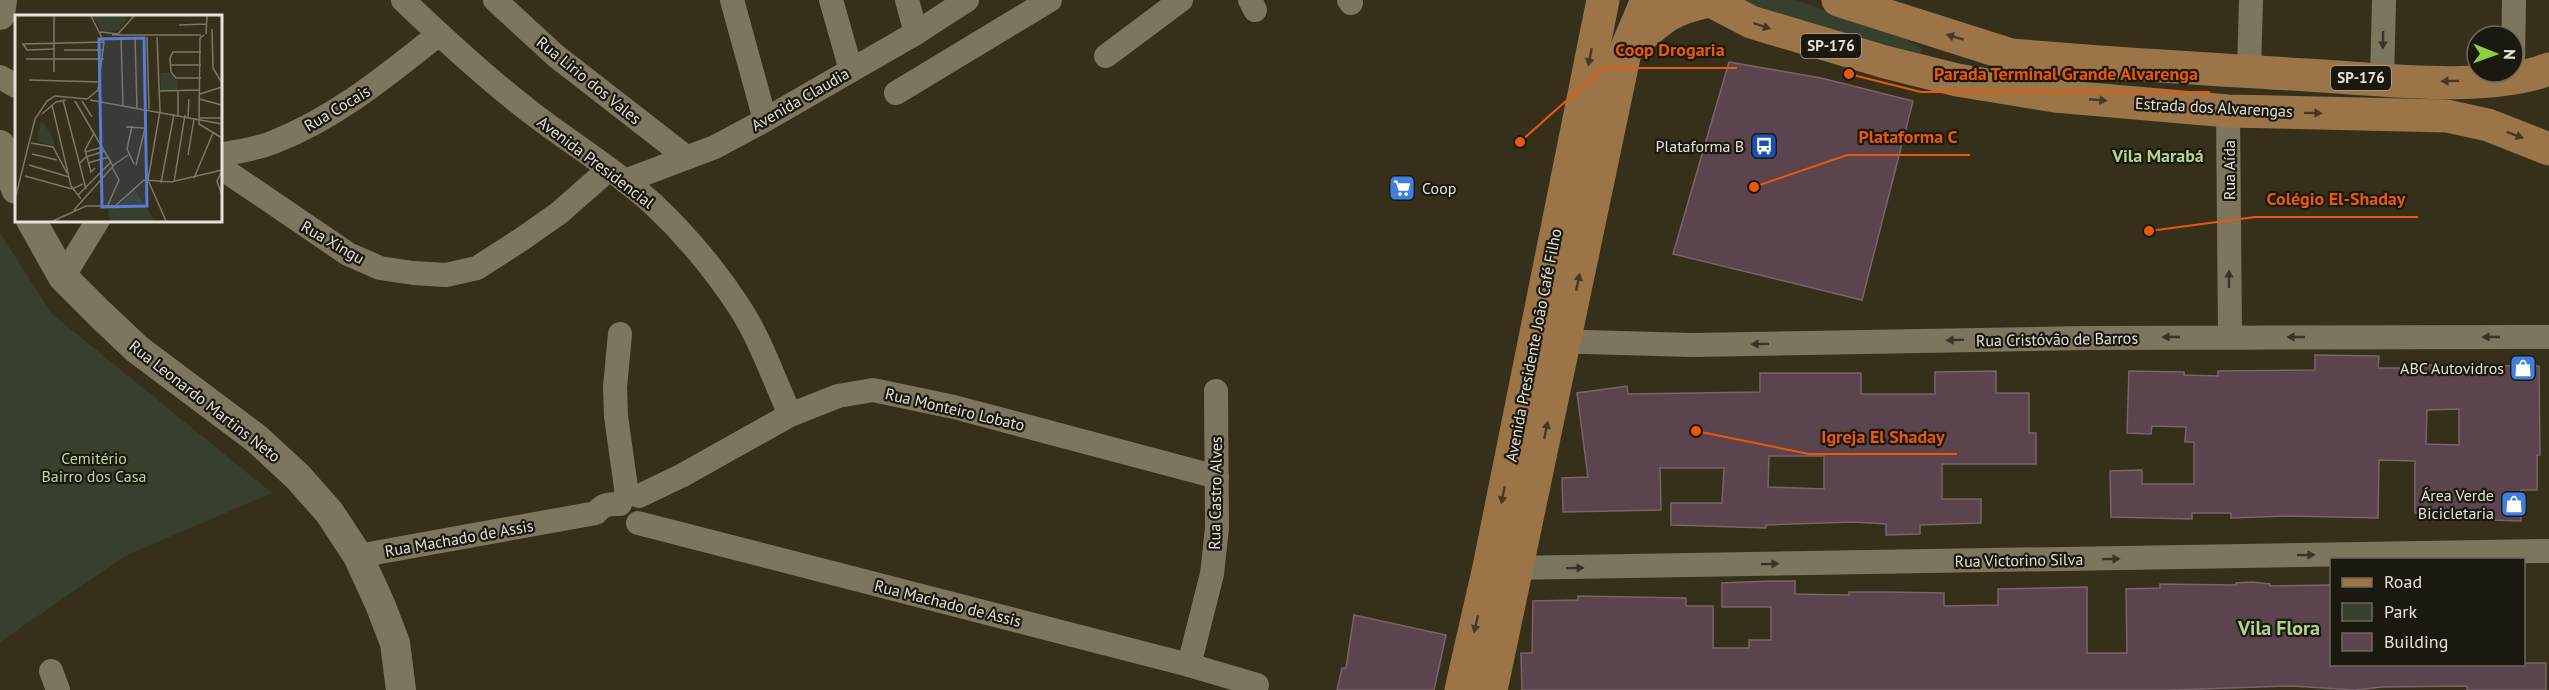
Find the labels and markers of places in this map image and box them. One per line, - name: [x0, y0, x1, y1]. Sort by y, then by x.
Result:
- callout: Coop Drogaria: [1603, 32, 1737, 68]
- callout: Parada Terminal Grande Alvarenga: [1921, 56, 2210, 92]
- callout: Plataforma C: [1847, 119, 1970, 155]
- bus stop icon: Plataforma B: [1749, 131, 1779, 161]
- place label: Plataforma B: [1656, 136, 1744, 156]
- supermarket icon: Coop: [1387, 173, 1417, 203]
- place label: Coop: [1422, 178, 1456, 198]
- callout: Colégio El-Shaday: [2255, 181, 2418, 217]
- shop icon: ABC Autovidros: [2508, 353, 2538, 383]
- place label: ABC Autovidros: [2400, 358, 2504, 378]
- callout: Igreja El Shaday: [1809, 418, 1957, 454]
- place label: Área Verde Bicicletaria: [2418, 485, 2494, 523]
- shop icon: Área Verde Bicicletaria: [2499, 489, 2529, 519]

